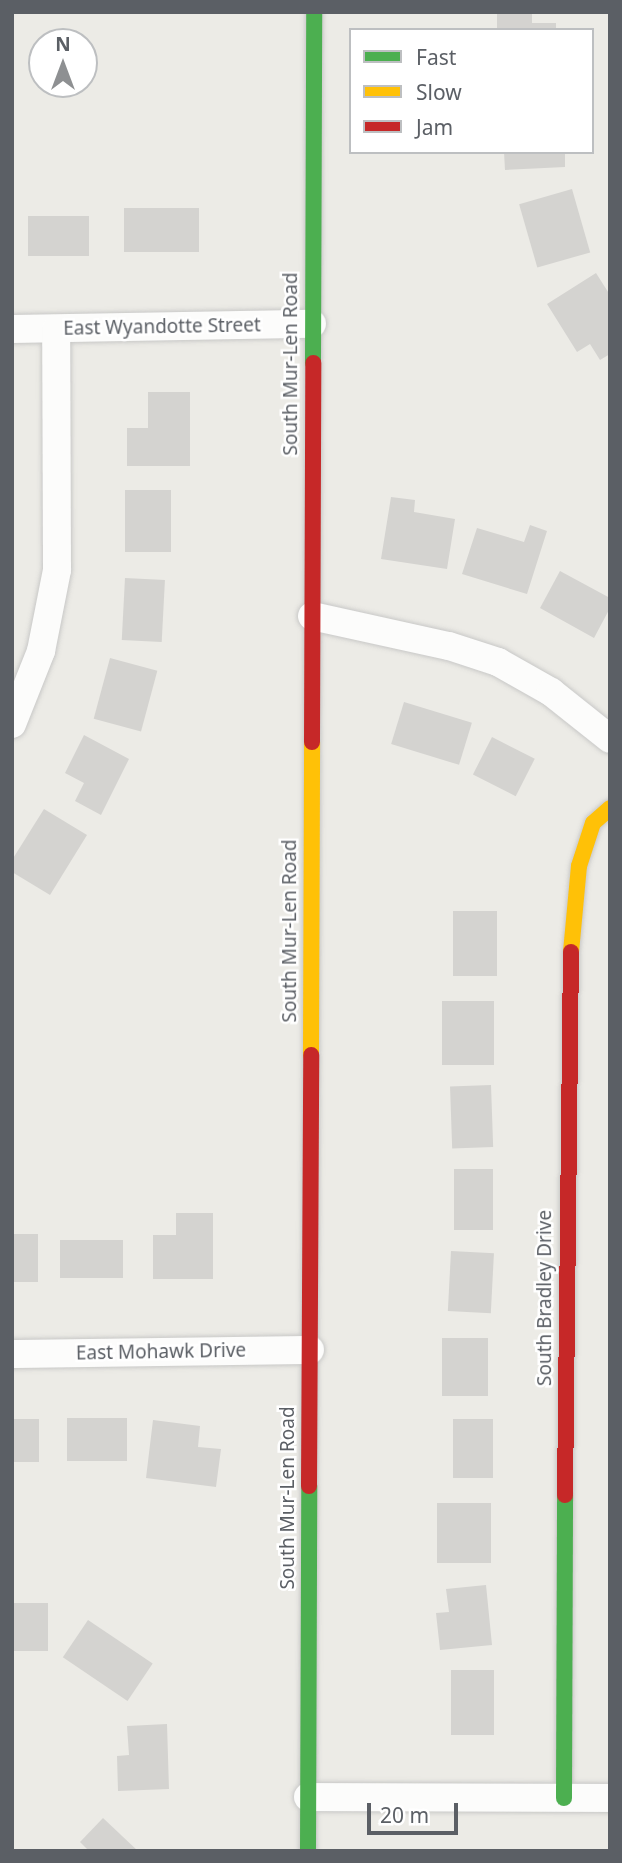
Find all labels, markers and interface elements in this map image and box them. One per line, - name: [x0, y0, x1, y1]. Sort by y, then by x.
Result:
- north arrow: [28, 28, 98, 98]
- legend: [349, 28, 594, 154]
- text: N: [55, 31, 71, 57]
- text: Fast: [416, 43, 456, 71]
- text: Slow: [416, 78, 462, 106]
- text: Jam: [416, 113, 453, 141]
- street label: South Mur-Len Road: [280, 272, 302, 456]
- street label: East Wyandotte Street: [63, 314, 261, 340]
- street label: South Mur-Len Road: [279, 839, 301, 1023]
- street label: South Bradley Drive: [534, 1210, 556, 1386]
- street label: East Mohawk Drive: [76, 1339, 246, 1365]
- street label: South Mur-Len Road: [277, 1406, 299, 1590]
- scale bar: [370, 1790, 461, 1834]
- text: 20 m: [380, 1801, 429, 1829]

